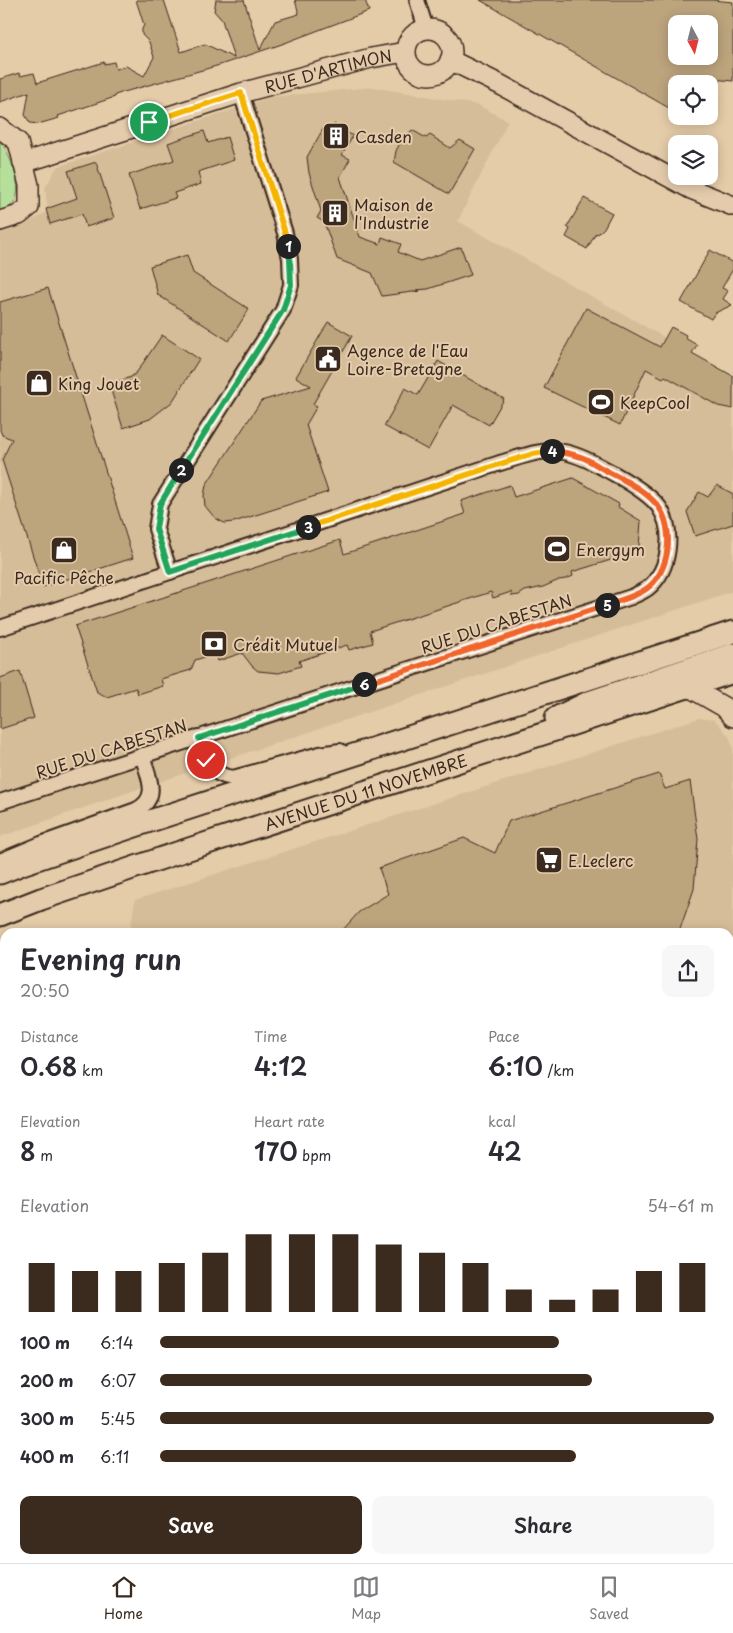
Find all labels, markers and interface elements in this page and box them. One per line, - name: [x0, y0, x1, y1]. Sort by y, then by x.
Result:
- north arrow: [668, 15, 718, 65]
- map controls: [668, 15, 718, 185]
- street label: RUE D'ARTIMON: [262, 43, 394, 98]
- button: locate: [668, 75, 718, 125]
- pin: [128, 101, 170, 143]
- icon: arrive: [135, 108, 163, 136]
- building icon: Casden: [321, 121, 351, 151]
- place label: Casden: [355, 124, 412, 148]
- button: layers: [668, 135, 718, 185]
- place label: Maison de l'Industrie: [354, 192, 434, 234]
- building icon: Maison de l'Industrie: [320, 198, 350, 228]
- pin: 1: [276, 234, 300, 258]
- text: 1: [285, 236, 292, 257]
- place label: Agence de l'Eau Loire-Bretagne: [347, 338, 468, 380]
- public building icon: Agence de l'Eau Loire-Bretagne: [313, 344, 343, 374]
- shop icon: King Jouet: [24, 368, 54, 398]
- place label: King Jouet: [58, 371, 140, 395]
- sports icon: KeepCool: [586, 387, 616, 417]
- place label: KeepCool: [620, 390, 690, 414]
- pin: 4: [540, 438, 564, 464]
- text: 4: [548, 441, 557, 462]
- pin: 2: [168, 458, 194, 482]
- text: 2: [177, 460, 186, 481]
- pin: 3: [296, 514, 320, 540]
- text: 3: [304, 517, 313, 538]
- sports icon: Energym: [542, 534, 572, 564]
- shop icon: Pacific Pêche: [49, 535, 79, 565]
- place label: Energym: [576, 537, 645, 561]
- place label: Pacific Pêche: [14, 565, 114, 589]
- street label: RUE DU CABESTAN: [417, 587, 575, 659]
- pin: 5: [594, 592, 620, 618]
- text: 5: [603, 595, 612, 616]
- bank icon: Crédit Mutuel: [199, 629, 229, 659]
- place label: Crédit Mutuel: [233, 632, 338, 656]
- pin: 6: [352, 672, 376, 696]
- text: 6: [360, 674, 369, 695]
- street label: RUE DU CABESTAN: [32, 712, 190, 784]
- pin: [185, 739, 227, 781]
- icon: check: [192, 746, 220, 774]
- street label: AVENUE DU 11 NOVEMBRE: [261, 747, 470, 836]
- supermarket icon: E.Leclerc: [534, 845, 564, 875]
- place label: E.Leclerc: [568, 848, 633, 872]
- text: Evening run: [20, 937, 182, 980]
- button: share: [662, 945, 714, 997]
- text: 20:50: [20, 978, 69, 1002]
- text: Distance: [20, 1026, 79, 1047]
- text: Time: [254, 1026, 287, 1047]
- text: Pace: [488, 1026, 520, 1047]
- text: 0.68: [20, 1047, 78, 1085]
- text: 4:12: [254, 1047, 307, 1085]
- text: 6:10: [488, 1047, 543, 1085]
- text: km: [78, 1060, 103, 1081]
- text: /km: [543, 1060, 574, 1081]
- text: Elevation: [20, 1111, 80, 1132]
- text: Heart rate: [254, 1111, 325, 1132]
- text: kcal: [488, 1111, 516, 1132]
- text: 8: [20, 1132, 36, 1170]
- text: 170: [254, 1132, 298, 1170]
- text: 42: [488, 1132, 522, 1170]
- text: m: [36, 1145, 53, 1166]
- text: bpm: [298, 1145, 331, 1166]
- text: Elevation: [20, 1193, 89, 1217]
- text: 54–61 m: [648, 1193, 714, 1217]
- text: 100 m: [20, 1330, 70, 1354]
- text: 6:14: [100, 1330, 134, 1354]
- text: 200 m: [20, 1368, 74, 1392]
- text: 6:07: [100, 1368, 136, 1392]
- text: 300 m: [20, 1406, 74, 1430]
- text: 5:45: [100, 1406, 135, 1430]
- text: 400 m: [20, 1444, 74, 1468]
- text: 6:11: [100, 1444, 129, 1468]
- button: Save: [20, 1496, 362, 1554]
- button: Share: [372, 1496, 714, 1554]
- tab: Home: [104, 1573, 143, 1624]
- tab: Map: [351, 1573, 381, 1624]
- tab: Saved: [589, 1573, 629, 1624]

